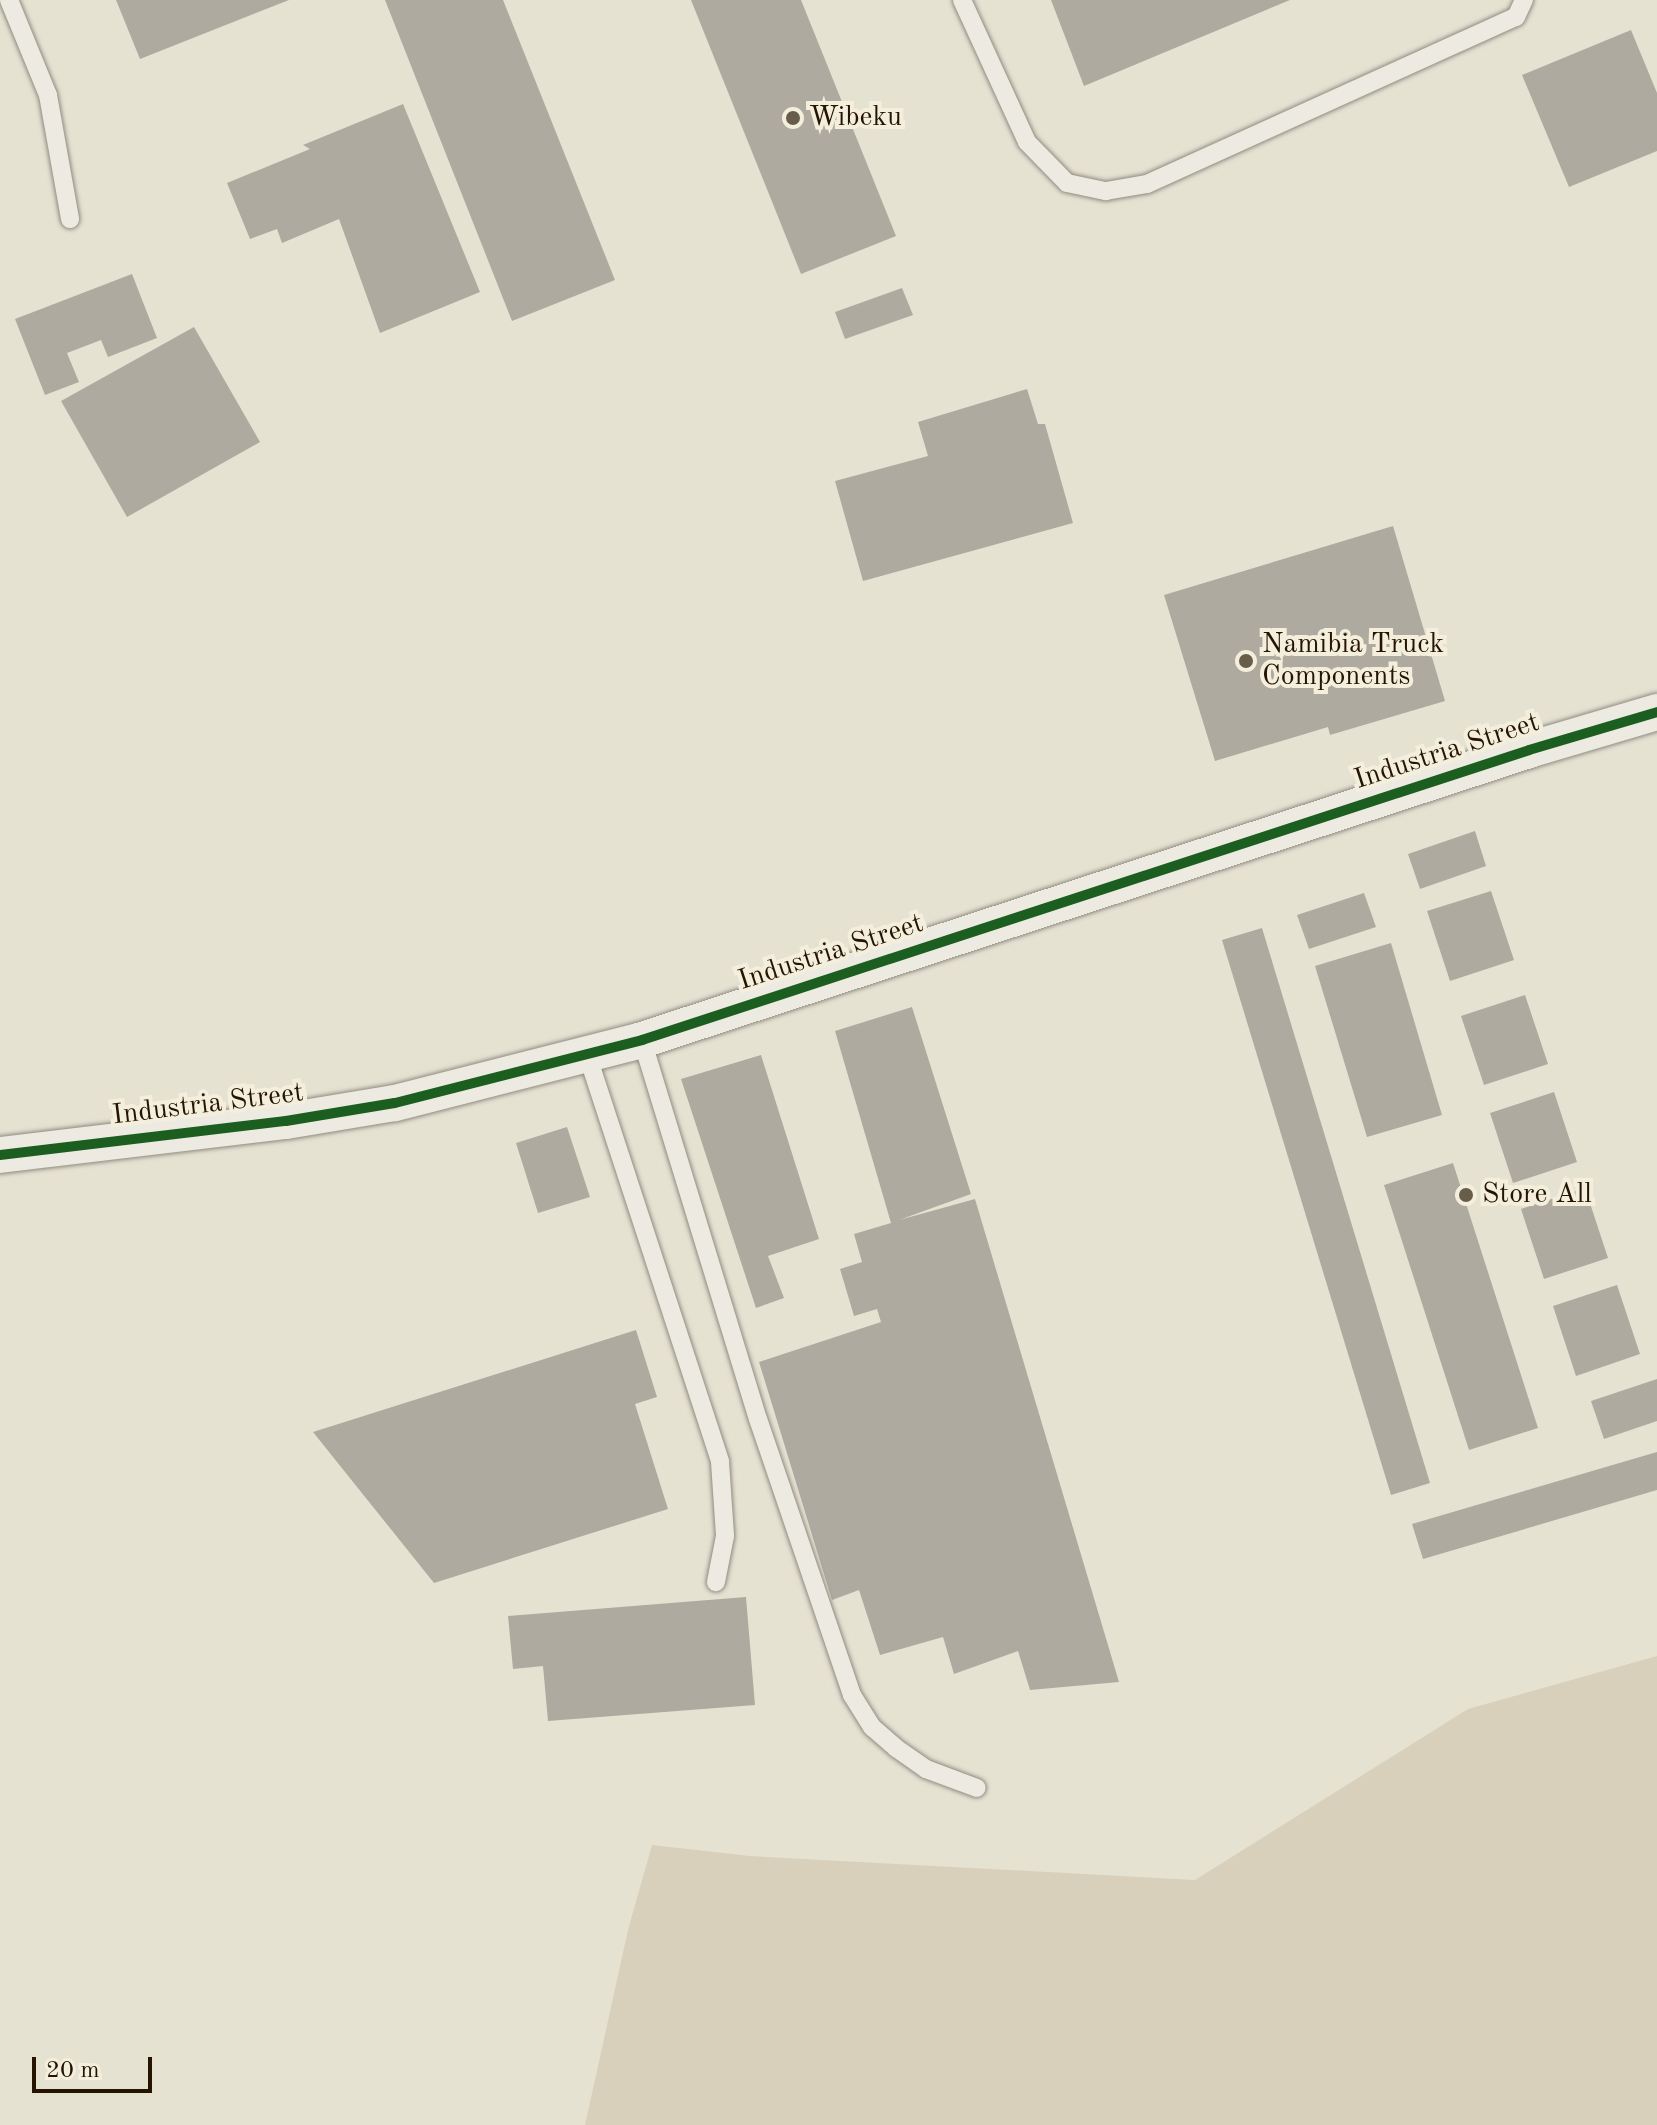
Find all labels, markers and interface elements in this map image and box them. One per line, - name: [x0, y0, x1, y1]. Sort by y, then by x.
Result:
- place label: Wibeku: [809, 101, 902, 135]
- marker: Wibeku: [784, 109, 802, 127]
- place label: Namibia Truck Components: [1262, 628, 1444, 694]
- marker: Namibia Truck Components: [1237, 652, 1255, 670]
- street label: Industria Street: [1350, 706, 1544, 798]
- street label: Industria Street: [734, 907, 928, 999]
- street label: Industria Street: [110, 1077, 306, 1133]
- place label: Store All: [1482, 1178, 1592, 1212]
- marker: Store All: [1457, 1186, 1475, 1204]
- scale bar: [36, 2041, 156, 2091]
- text: 20 m: [46, 2059, 100, 2083]

